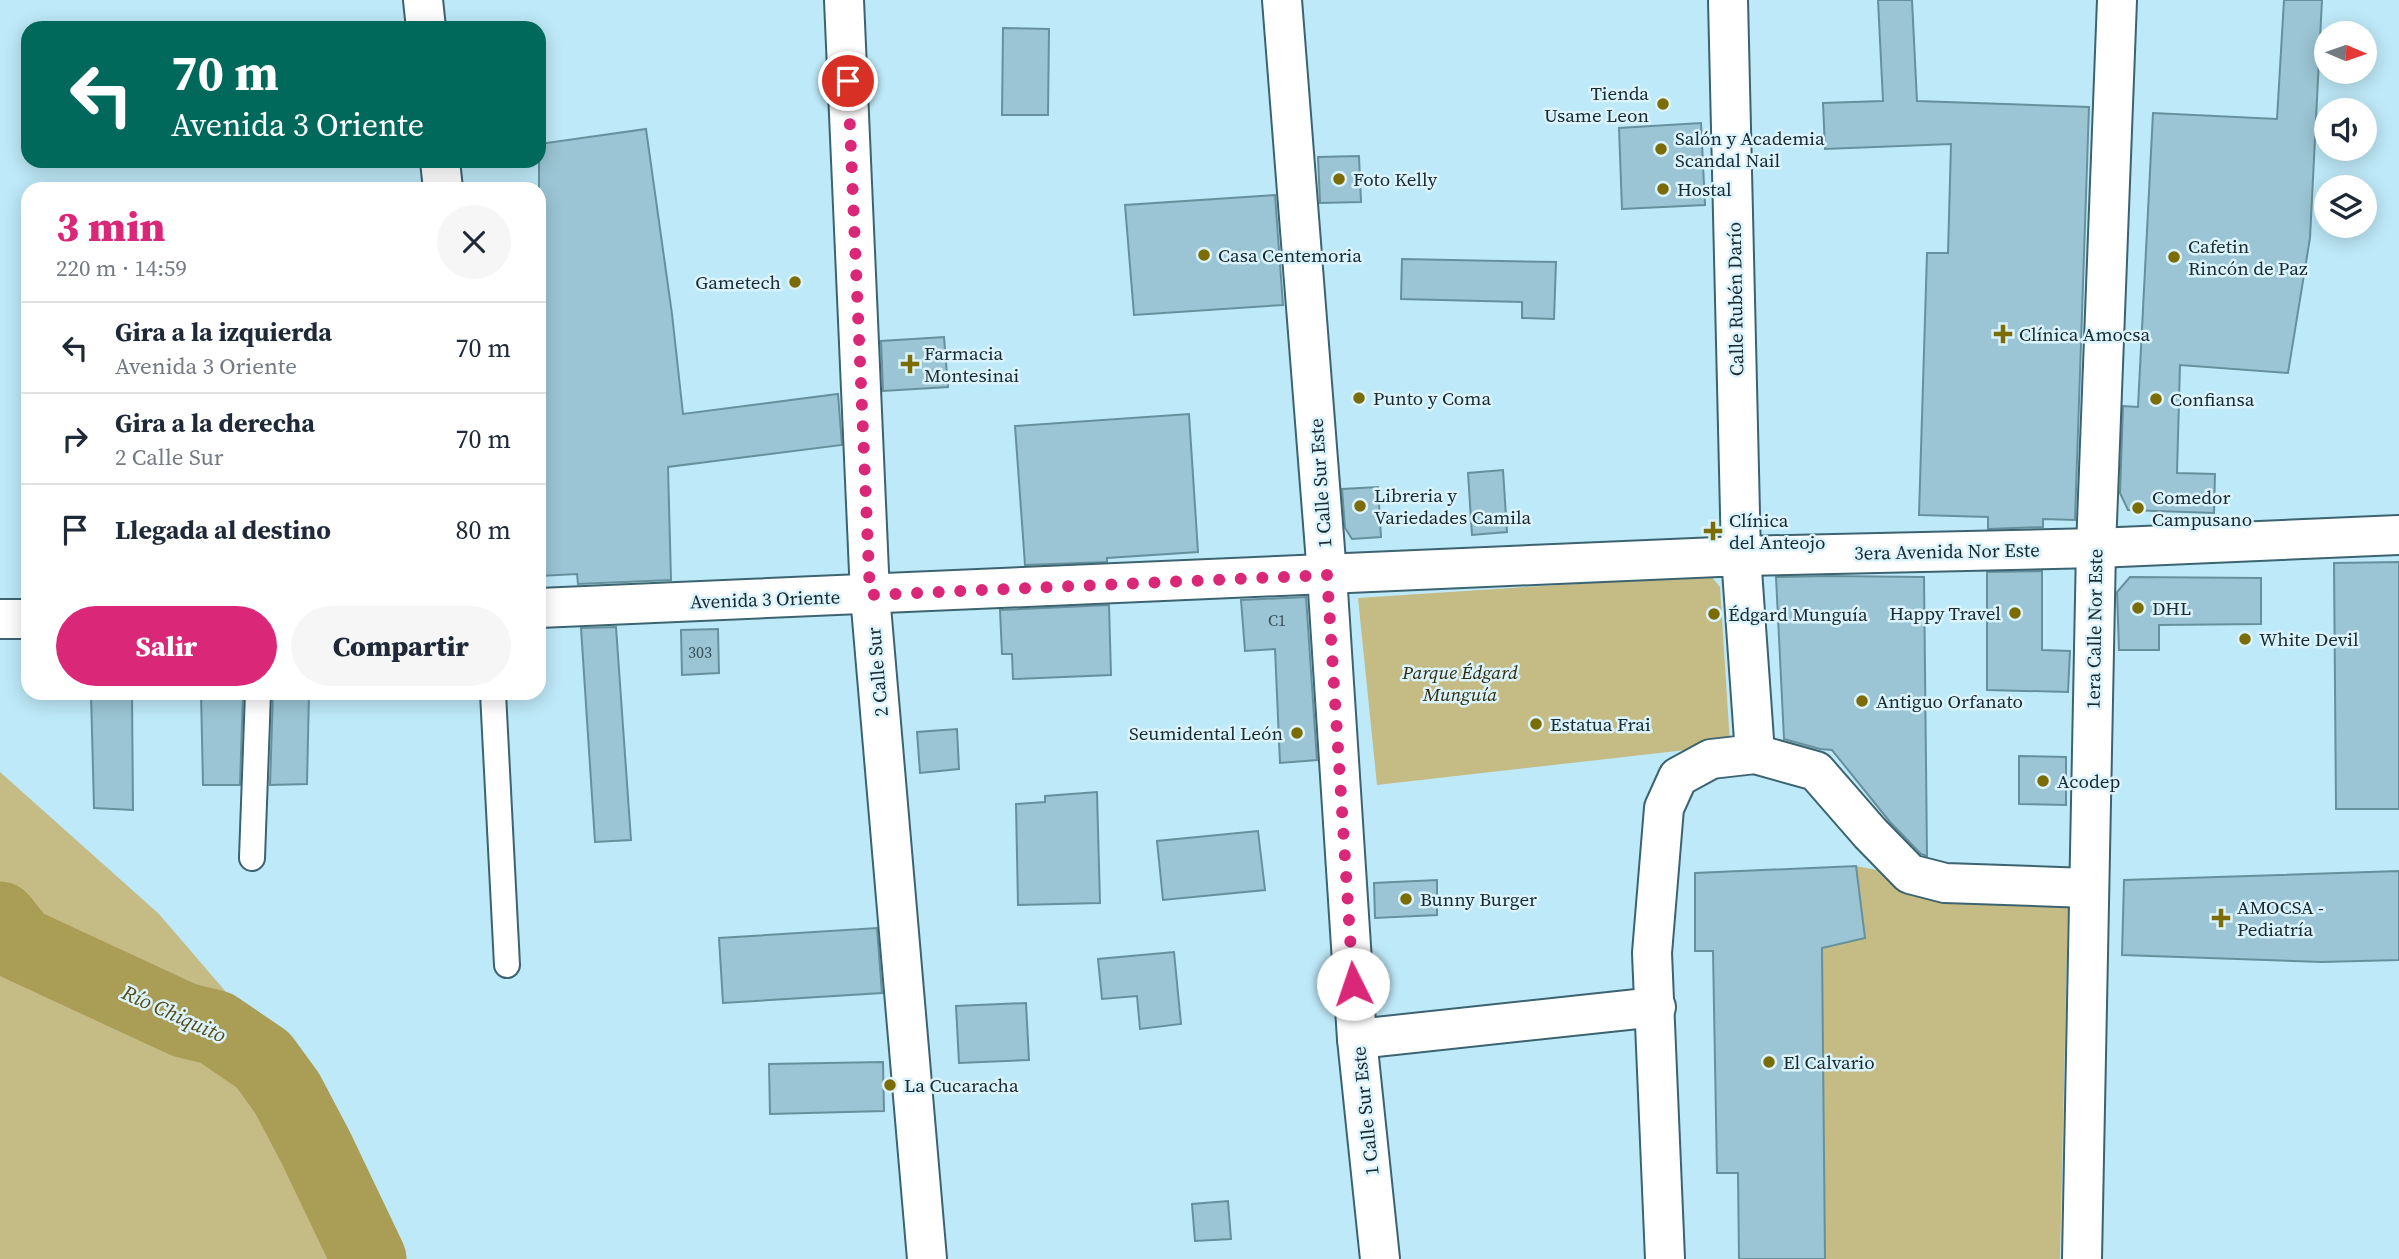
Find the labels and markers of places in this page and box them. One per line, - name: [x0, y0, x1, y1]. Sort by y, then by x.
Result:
- pin: [818, 51, 878, 111]
- place label: Tienda Usame Leon: [1544, 80, 1649, 128]
- marker: Tienda Usame Leon: [1655, 96, 1671, 112]
- place label: Salón y Academia Scandal Nail: [1675, 125, 1825, 173]
- marker: Salón y Academia Scandal Nail: [1653, 141, 1669, 157]
- place label: Foto Kelly: [1353, 166, 1437, 192]
- marker: Foto Kelly: [1331, 171, 1347, 187]
- place label: Hostal: [1677, 176, 1732, 202]
- marker: Hostal: [1655, 181, 1671, 197]
- place label: Cafetin Rincón de Paz: [2188, 233, 2308, 281]
- place label: Casa Centemoria: [1218, 242, 1362, 268]
- marker: Casa Centemoria: [1196, 247, 1212, 263]
- marker: Cafetin Rincón de Paz: [2166, 249, 2182, 265]
- place label: Gametech: [695, 269, 781, 295]
- marker: Gametech: [787, 274, 803, 290]
- place label: Clínica Amocsa: [2019, 321, 2151, 347]
- marker: Clínica Amocsa: [1993, 324, 2013, 344]
- place label: Farmacia Montesinai: [924, 340, 1020, 388]
- marker: Farmacia Montesinai: [902, 356, 918, 372]
- place label: Punto y Coma: [1373, 385, 1491, 411]
- place label: Confiansa: [2170, 386, 2255, 412]
- marker: Punto y Coma: [1351, 390, 1367, 406]
- marker: Confiansa: [2148, 391, 2164, 407]
- place label: Libreria y Variedades Camila: [1374, 482, 1531, 530]
- place label: Comedor Campusano: [2152, 484, 2252, 532]
- marker: Libreria y Variedades Camila: [1352, 498, 1368, 514]
- marker: Comedor Campusano: [2130, 500, 2146, 516]
- place label: Clínica del Anteojo: [1729, 507, 1825, 555]
- marker: Clínica del Anteojo: [1703, 521, 1723, 541]
- place label: DHL: [2152, 595, 2191, 621]
- place label: Happy Travel: [1889, 600, 2001, 626]
- marker: DHL: [2130, 600, 2146, 616]
- place label: Édgard Munguía: [1728, 601, 1868, 627]
- marker: Happy Travel: [2007, 605, 2023, 621]
- marker: Édgard Munguía: [1706, 606, 1722, 622]
- place label: White Devil: [2259, 626, 2359, 652]
- marker: White Devil: [2237, 631, 2253, 647]
- place label: Antiguo Orfanato: [1876, 688, 2023, 714]
- marker: Antiguo Orfanato: [1854, 693, 1870, 709]
- place label: Estatua Frai: [1550, 711, 1651, 737]
- marker: Estatua Frai: [1528, 716, 1544, 732]
- place label: Seumidental León: [1129, 720, 1283, 746]
- marker: Seumidental León: [1289, 725, 1305, 741]
- place label: Acodep: [2057, 768, 2120, 794]
- marker: Acodep: [2035, 773, 2051, 789]
- place label: Bunny Burger: [1420, 886, 1537, 912]
- marker: Bunny Burger: [1398, 891, 1414, 907]
- place label: AMOCSA - Pediatría: [2237, 894, 2324, 942]
- marker: AMOCSA - Pediatría: [2211, 908, 2231, 928]
- place label: El Calvario: [1783, 1049, 1875, 1075]
- marker: El Calvario: [1761, 1054, 1777, 1070]
- place label: La Cucaracha: [904, 1072, 1019, 1098]
- marker: La Cucaracha: [882, 1077, 898, 1093]

